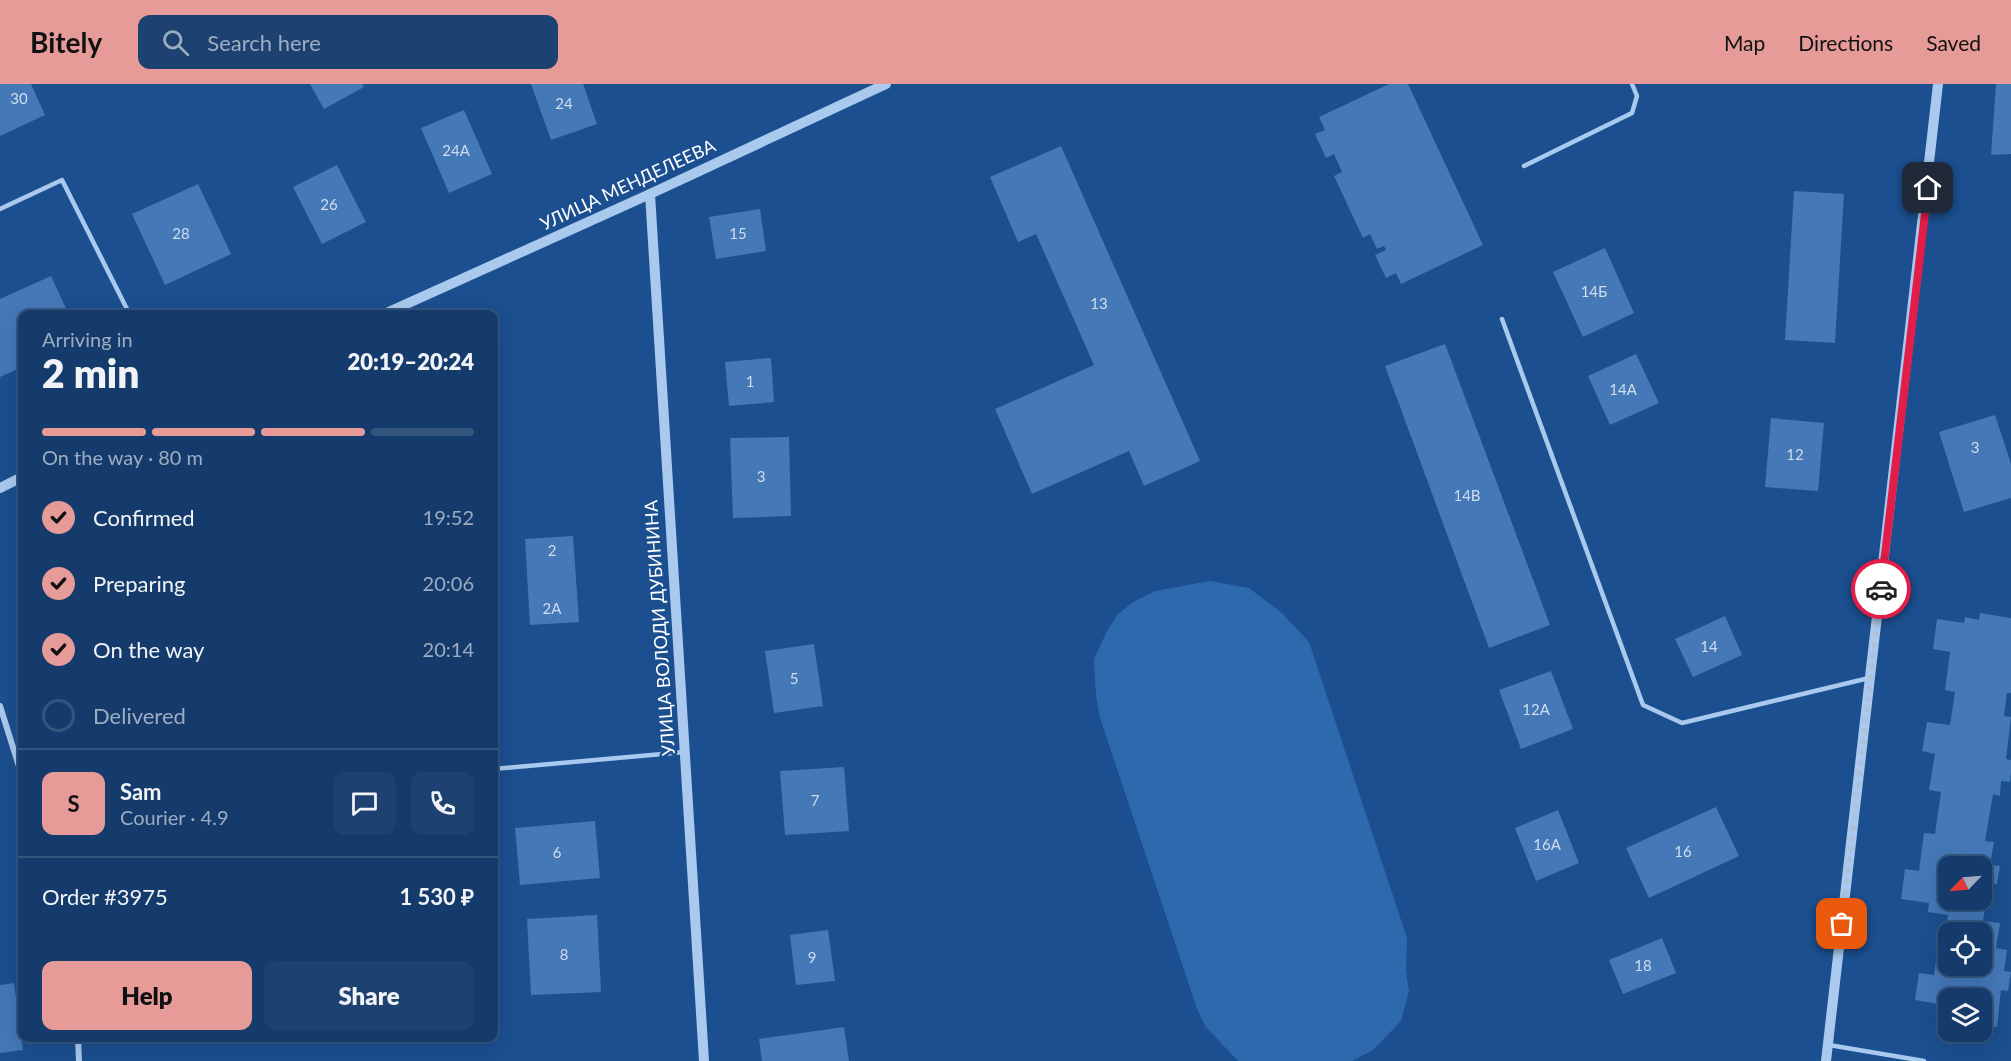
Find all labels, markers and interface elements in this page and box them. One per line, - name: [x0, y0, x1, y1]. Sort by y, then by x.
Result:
- search box: [138, 15, 558, 69]
- text: Bitely: [30, 25, 102, 59]
- icon: search: [159, 26, 192, 59]
- text: Search here: [207, 29, 321, 56]
- text: Map: [1724, 30, 1765, 55]
- text: Directions: [1798, 30, 1893, 55]
- text: Saved: [1926, 30, 1981, 55]
- house number: 30: [10, 89, 28, 107]
- house number: 24: [555, 94, 573, 112]
- street label: УЛИЦА МЕНДЕЛЕЕВА: [537, 133, 719, 234]
- house number: 24А: [442, 141, 471, 159]
- pin: [1902, 162, 1953, 213]
- icon: home: [1911, 171, 1944, 204]
- house number: 26: [320, 195, 338, 213]
- house number: 28: [172, 224, 190, 242]
- house number: 15: [729, 224, 747, 242]
- house number: 14Б: [1581, 282, 1607, 300]
- house number: 13: [1090, 294, 1108, 312]
- text: Arriving in: [42, 327, 133, 351]
- text: 20:19–20:24: [348, 348, 474, 375]
- text: 2 min: [42, 350, 139, 396]
- house number: 1: [746, 372, 754, 390]
- house number: 14А: [1609, 380, 1638, 398]
- house number: 3: [1971, 438, 1979, 456]
- text: On the way · 80 m: [42, 445, 203, 469]
- house number: 12: [1786, 445, 1804, 463]
- house number: 3: [757, 467, 765, 485]
- house number: 14В: [1453, 486, 1481, 504]
- street label: УЛИЦА ВОЛОДИ ДУБИНИНА: [639, 499, 679, 757]
- icon: check: [42, 501, 75, 534]
- text: Confirmed: [93, 504, 195, 531]
- text: 19:52: [423, 505, 474, 529]
- house number: 2: [548, 541, 556, 559]
- courier: [1851, 559, 1911, 619]
- icon: check: [42, 567, 75, 600]
- text: Preparing: [93, 570, 185, 597]
- text: 20:06: [423, 571, 474, 595]
- icon: car: [1865, 573, 1898, 606]
- house number: 2А: [543, 599, 562, 617]
- icon: check: [42, 633, 75, 666]
- text: On the way: [93, 636, 204, 663]
- text: 20:14: [423, 637, 474, 661]
- house number: 14: [1700, 637, 1718, 655]
- house number: 5: [790, 669, 798, 687]
- house number: 12А: [1522, 700, 1551, 718]
- text: Delivered: [93, 702, 186, 729]
- button: chat: [333, 772, 396, 835]
- button: phone: [411, 772, 474, 835]
- text: Sam: [120, 778, 162, 805]
- text: S: [67, 790, 80, 817]
- house number: 7: [811, 791, 820, 809]
- text: Courier · 4.9: [120, 805, 229, 829]
- house number: 16А: [1533, 835, 1562, 853]
- house number: 16: [1674, 842, 1692, 860]
- house number: 6: [553, 843, 562, 861]
- north arrow: [1938, 856, 1992, 910]
- map controls: [1938, 856, 1992, 1042]
- text: Order #3975: [42, 883, 168, 910]
- text: 1 530 ₽: [399, 883, 474, 910]
- pin: [1816, 898, 1867, 949]
- icon: bag: [1825, 907, 1858, 940]
- button: locate: [1938, 922, 1992, 976]
- house number: 8: [560, 945, 568, 963]
- house number: 9: [808, 948, 816, 966]
- house number: 18: [1634, 956, 1652, 974]
- button: Help: [42, 961, 252, 1030]
- button: Share: [264, 961, 474, 1030]
- button: layers: [1938, 988, 1992, 1042]

